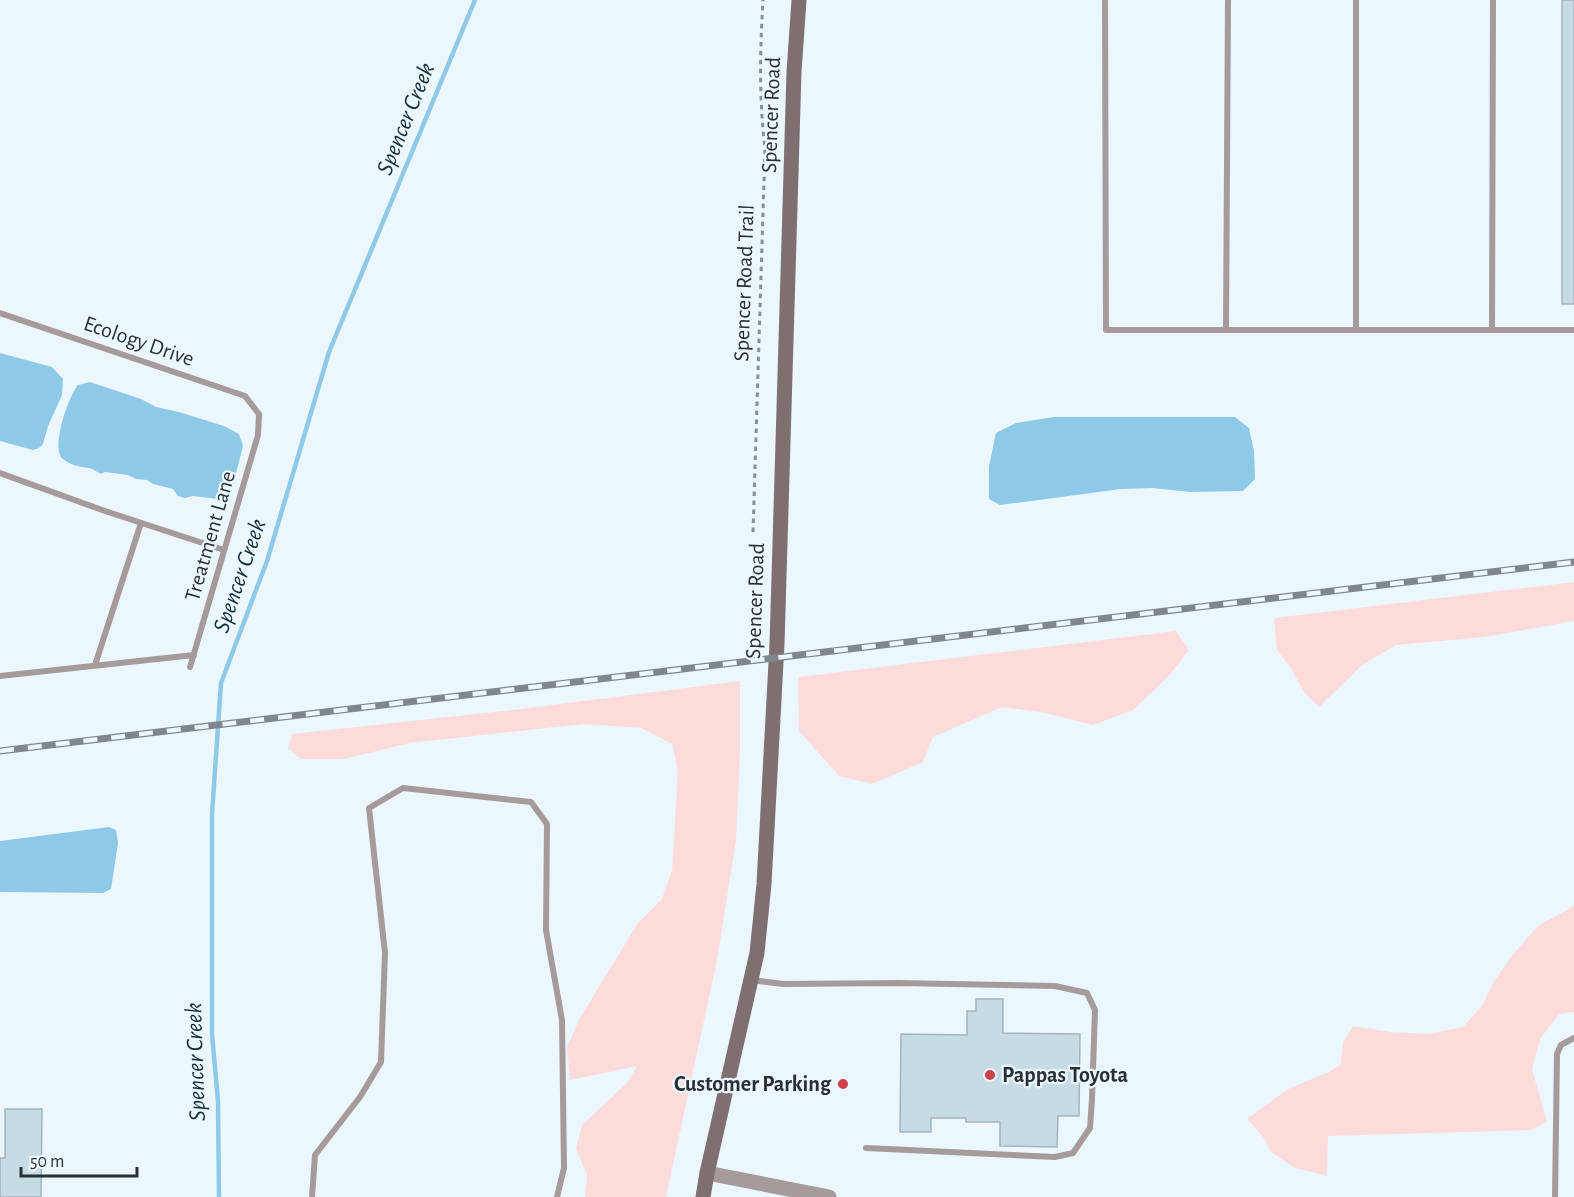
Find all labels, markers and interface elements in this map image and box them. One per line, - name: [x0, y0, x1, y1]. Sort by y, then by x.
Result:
- street label: Spencer Road: [758, 57, 784, 173]
- water label: Spencer Creek: [373, 60, 439, 178]
- street label: Spencer Road Trail: [730, 204, 758, 362]
- street label: Ecology Drive: [81, 312, 197, 370]
- street label: Treatment Lane: [181, 469, 239, 603]
- water label: Spencer Creek: [209, 516, 271, 636]
- street label: Spencer Road: [742, 543, 768, 659]
- water label: Spencer Creek: [182, 1002, 210, 1122]
- place label: Pappas Toyota: [1002, 1064, 1129, 1087]
- marker: Pappas Toyota: [983, 1068, 997, 1082]
- place label: Customer Parking: [674, 1073, 832, 1095]
- marker: Customer Parking: [836, 1077, 850, 1091]
- scale bar: [21, 1140, 136, 1178]
- text: 50 m: [30, 1153, 64, 1171]

